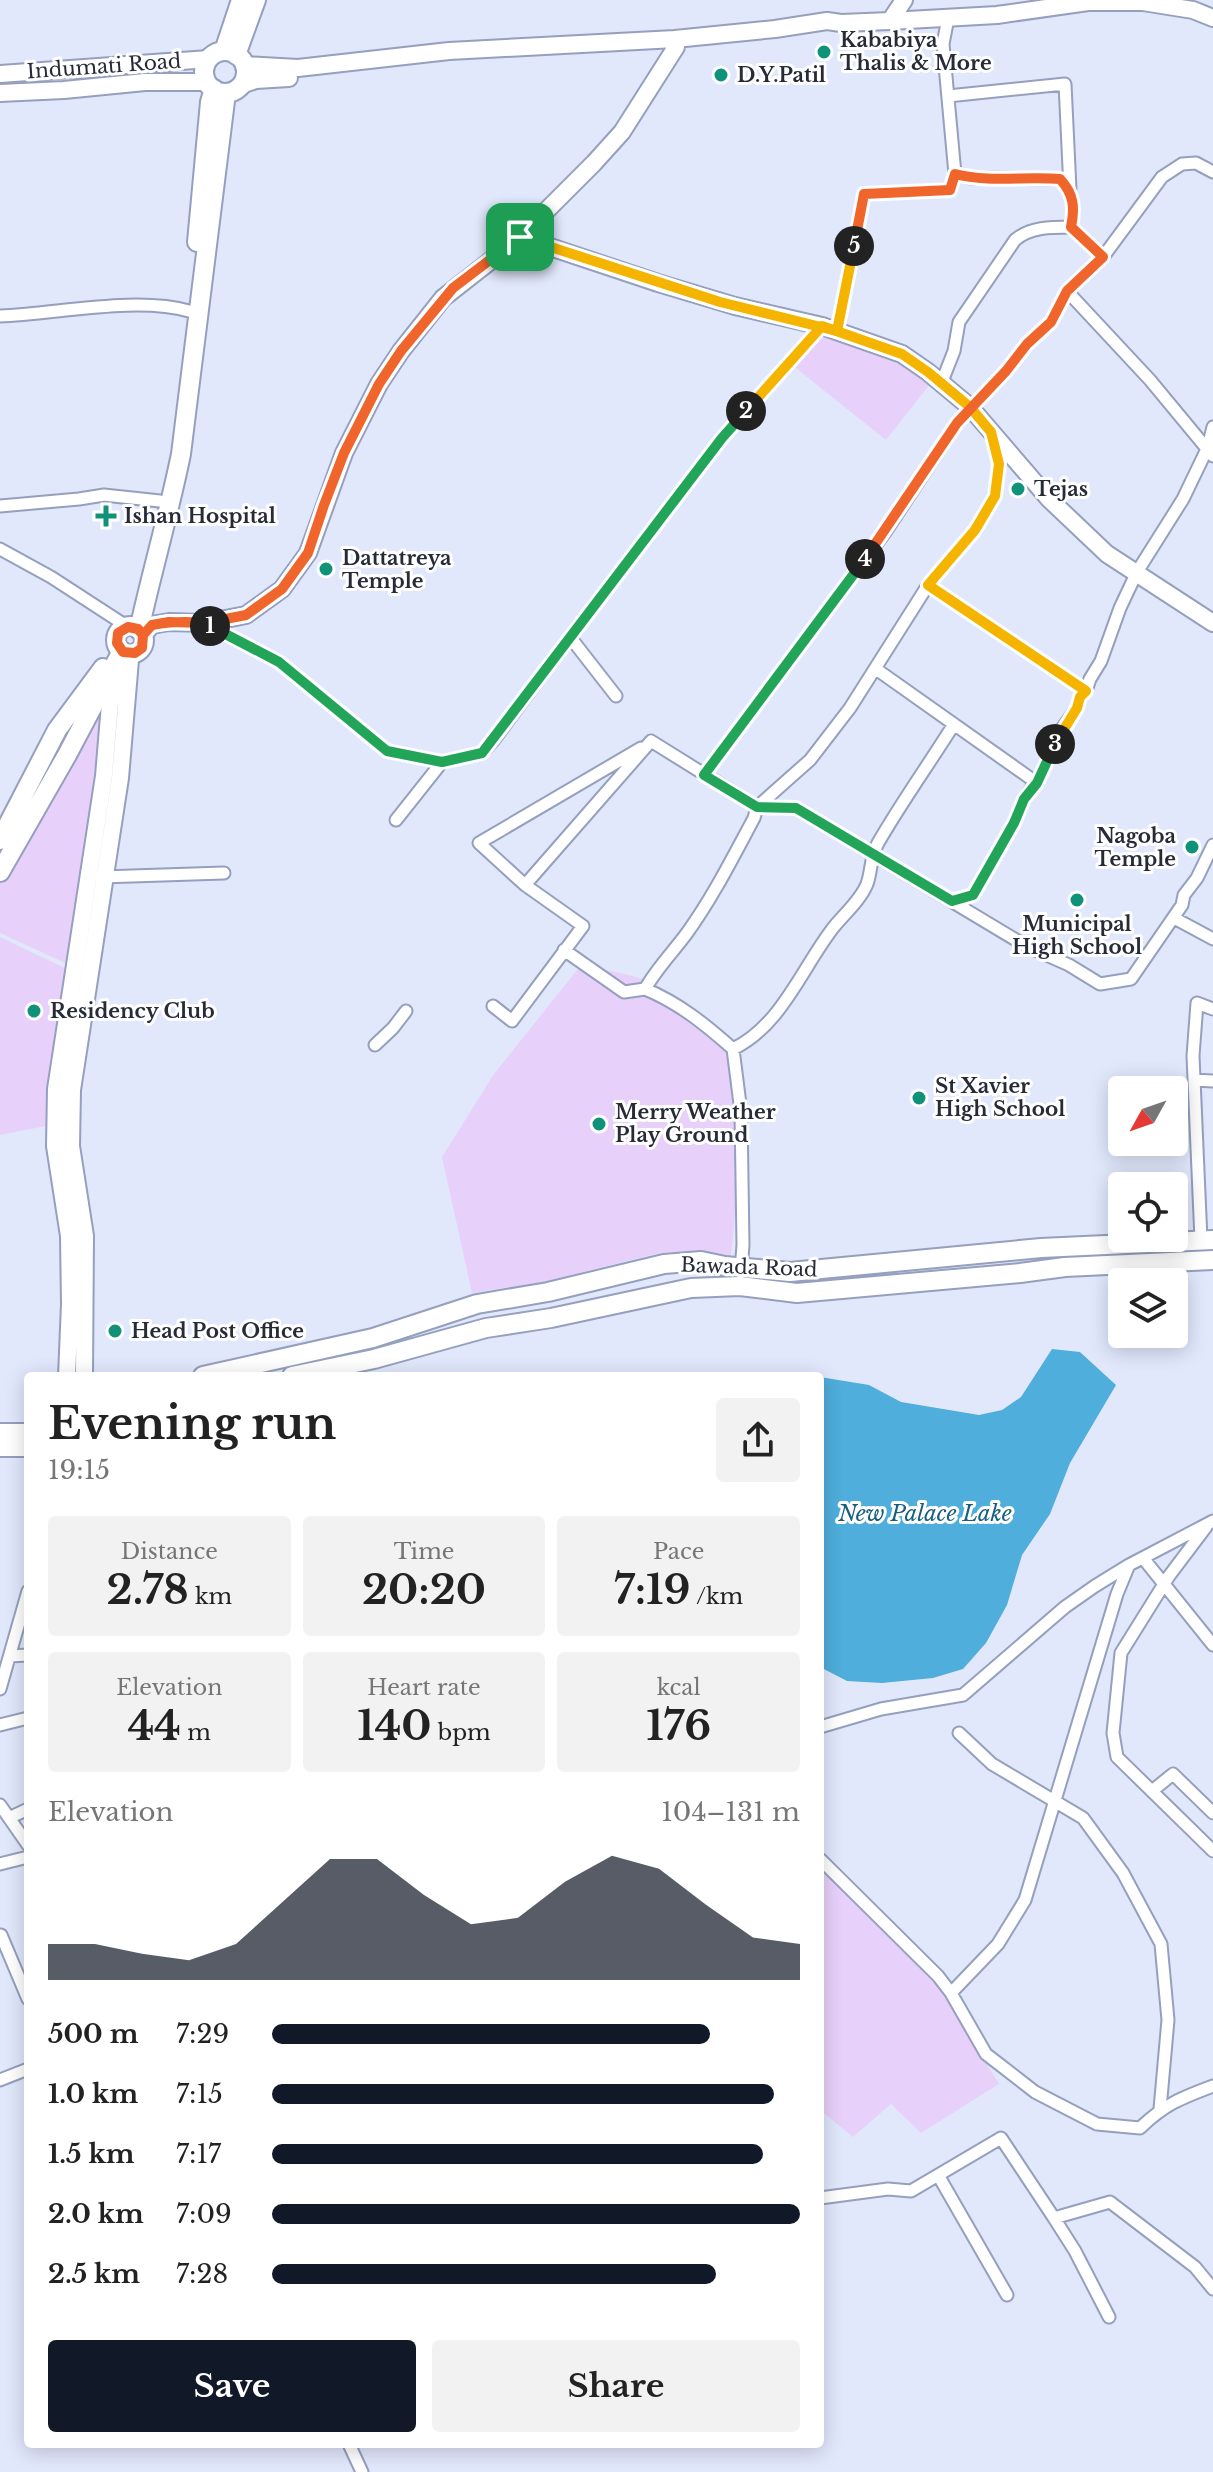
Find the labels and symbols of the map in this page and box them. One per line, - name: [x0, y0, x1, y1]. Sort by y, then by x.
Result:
- place label: Kababiya Thalis & More: [840, 28, 992, 75]
- marker: Kababiya Thalis & More: [815, 43, 833, 61]
- street label: Indumati Road: [26, 49, 182, 83]
- place label: D.Y.Patil: [737, 63, 826, 87]
- marker: D.Y.Patil: [712, 66, 730, 84]
- pin: [486, 203, 554, 271]
- pin: 5: [834, 226, 874, 266]
- pin: 2: [726, 391, 766, 431]
- place label: Tejas: [1034, 477, 1088, 501]
- marker: Tejas: [1009, 480, 1027, 498]
- place label: Ishan Hospital: [124, 504, 276, 528]
- marker: Ishan Hospital: [95, 505, 117, 527]
- pin: 4: [845, 539, 885, 579]
- place label: Dattatreya Temple: [342, 546, 452, 593]
- marker: Dattatreya Temple: [317, 560, 335, 578]
- pin: 1: [190, 606, 230, 646]
- pin: 3: [1035, 724, 1075, 764]
- place label: Nagoba Temple: [1095, 824, 1177, 871]
- marker: Nagoba Temple: [1183, 838, 1201, 856]
- marker: Municipal High School: [1068, 891, 1086, 909]
- place label: Municipal High School: [1012, 912, 1142, 959]
- place label: Residency Club: [50, 999, 215, 1023]
- marker: Residency Club: [25, 1002, 43, 1020]
- place label: St Xavier High School: [935, 1074, 1065, 1121]
- north arrow: [1108, 1076, 1188, 1156]
- marker: St Xavier High School: [910, 1089, 928, 1107]
- place label: Merry Weather Play Ground: [615, 1100, 776, 1147]
- marker: Merry Weather Play Ground: [590, 1115, 608, 1133]
- street label: Bawada Road: [680, 1253, 818, 1281]
- place label: Head Post Office: [131, 1319, 304, 1343]
- marker: Head Post Office: [106, 1322, 124, 1340]
- water label: New Palace Lake: [837, 1500, 1012, 1527]

